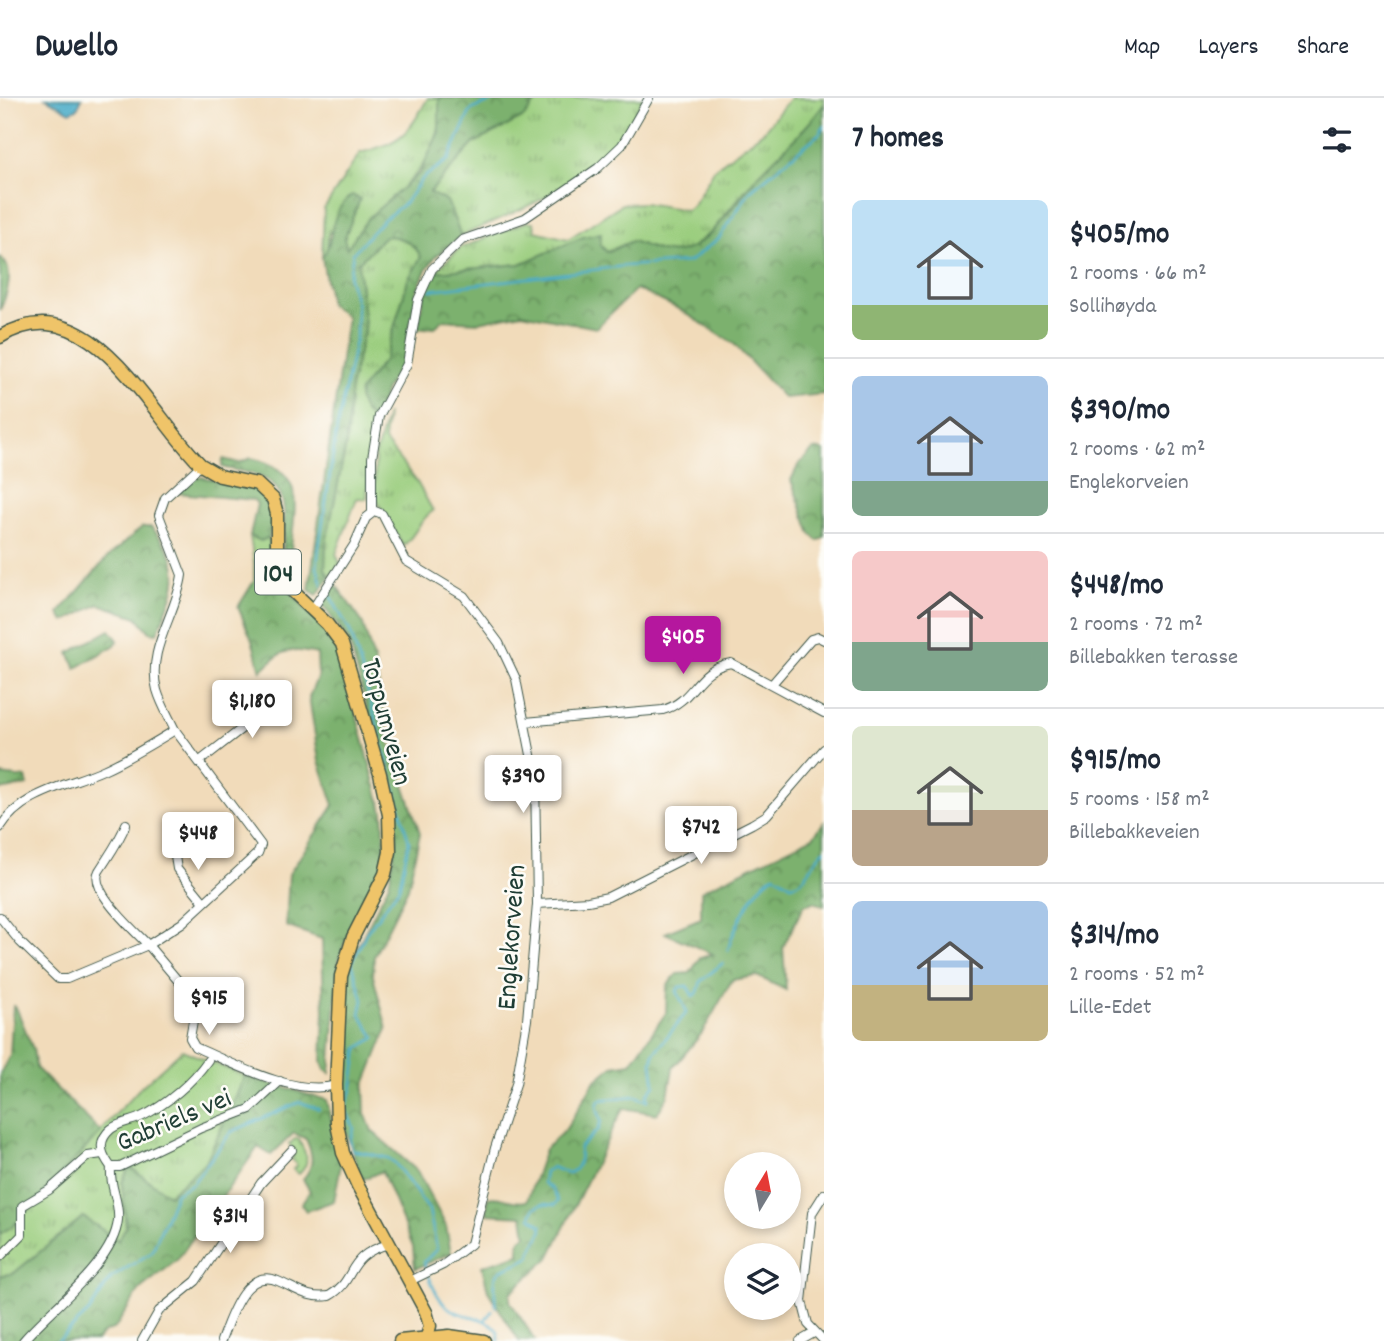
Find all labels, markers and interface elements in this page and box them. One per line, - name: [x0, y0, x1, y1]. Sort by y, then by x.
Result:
- text: Dwello: [35, 25, 118, 72]
- text: Map: [1124, 31, 1160, 65]
- text: Layers: [1198, 31, 1259, 65]
- text: Share: [1297, 31, 1349, 65]
- text: 7 homes: [852, 119, 944, 162]
- icon: filters: [1318, 121, 1356, 159]
- text: $405/mo: [1069, 215, 1169, 258]
- icon: home: [908, 228, 992, 312]
- text: 2 rooms · 66 m²: [1069, 258, 1207, 291]
- text: Sollihøyda: [1069, 291, 1156, 324]
- text: $390/mo: [1069, 391, 1170, 434]
- icon: home: [908, 404, 992, 488]
- text: 2 rooms · 62 m²: [1069, 434, 1205, 467]
- text: Englekorveien: [1069, 467, 1189, 500]
- road number: 104: [255, 550, 301, 594]
- text: $448/mo: [1069, 566, 1164, 609]
- icon: home: [908, 579, 992, 663]
- text: 2 rooms · 72 m²: [1069, 609, 1203, 642]
- pin: $405: [642, 616, 724, 676]
- text: $405: [661, 622, 705, 655]
- text: Billebakken terasse: [1069, 642, 1238, 675]
- street label: Torpumveien: [348, 654, 420, 790]
- pin: $1,180: [195, 680, 309, 740]
- text: $1,180: [228, 686, 276, 719]
- text: $915/mo: [1069, 741, 1161, 784]
- icon: home: [908, 754, 992, 838]
- pin: $390: [482, 756, 564, 815]
- text: $390: [501, 761, 545, 794]
- text: 5 rooms · 158 m²: [1069, 784, 1210, 817]
- pin: $742: [660, 806, 742, 866]
- pin: $448: [157, 812, 239, 872]
- text: $742: [681, 812, 721, 845]
- text: Billebakkeveien: [1069, 817, 1200, 850]
- text: $448: [178, 818, 218, 851]
- street label: Englekorveien: [489, 863, 539, 1011]
- text: $314/mo: [1069, 916, 1159, 959]
- icon: home: [908, 929, 992, 1013]
- text: 2 rooms · 52 m²: [1069, 959, 1205, 992]
- pin: $915: [168, 978, 250, 1037]
- text: $915: [190, 983, 228, 1016]
- text: Lille-Edet: [1069, 992, 1151, 1025]
- street label: Gabriels vei: [111, 1081, 239, 1165]
- north arrow: [724, 1152, 802, 1228]
- map controls: [724, 1152, 801, 1320]
- pin: $314: [189, 1196, 271, 1255]
- text: $314: [212, 1201, 248, 1234]
- button: layers: [724, 1243, 801, 1320]

